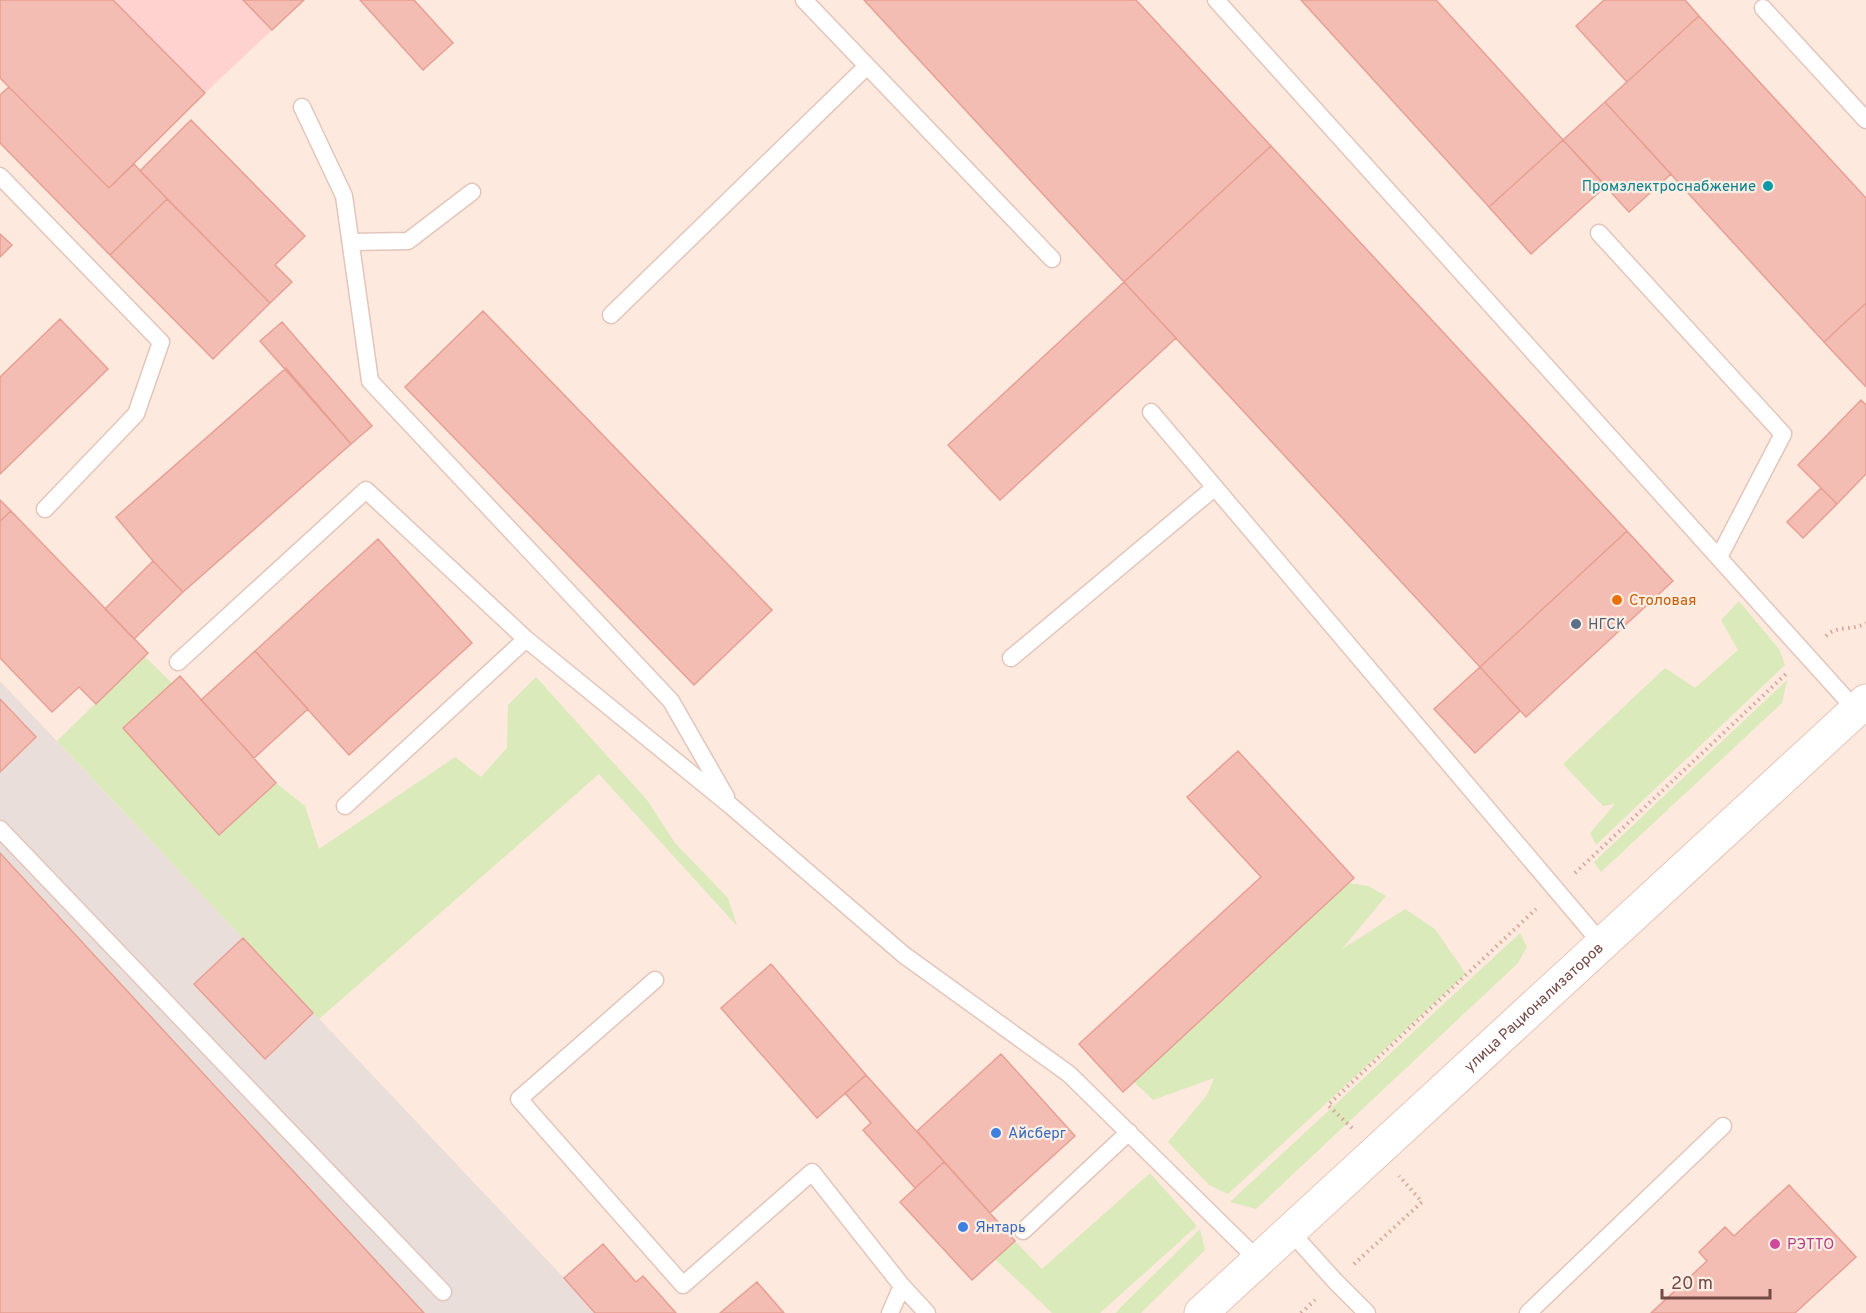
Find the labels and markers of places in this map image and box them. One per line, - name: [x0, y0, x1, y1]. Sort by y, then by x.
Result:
- place label: Промэлектроснабжение: [1582, 178, 1756, 197]
- marker: Промэлектроснабжение: [1761, 179, 1775, 193]
- place label: Столовая: [1629, 592, 1696, 611]
- marker: Столовая: [1610, 593, 1624, 607]
- place label: НГСК: [1588, 616, 1626, 635]
- marker: НГСК: [1569, 617, 1583, 631]
- place label: Айсберг: [1008, 1125, 1066, 1144]
- marker: Айсберг: [989, 1126, 1003, 1140]
- place label: Янтарь: [975, 1219, 1026, 1238]
- marker: Янтарь: [956, 1220, 970, 1234]
- place label: РЭТТО: [1787, 1236, 1834, 1255]
- marker: РЭТТО: [1768, 1237, 1782, 1251]

